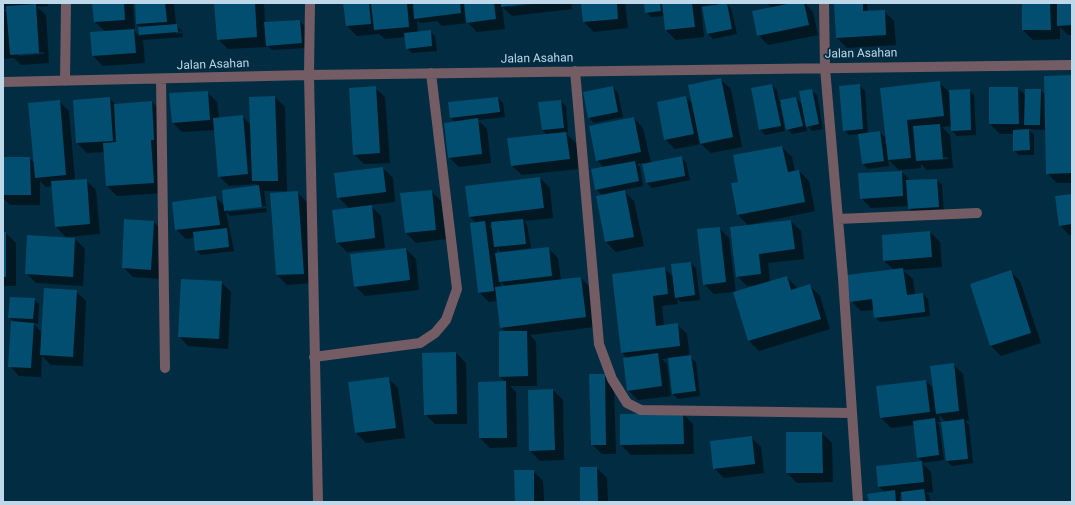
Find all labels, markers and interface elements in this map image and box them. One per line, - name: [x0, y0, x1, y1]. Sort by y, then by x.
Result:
- street label: Jalan Asahan: [825, 46, 897, 62]
- street label: Jalan Asahan: [501, 51, 573, 67]
- street label: Jalan Asahan: [177, 57, 249, 73]

